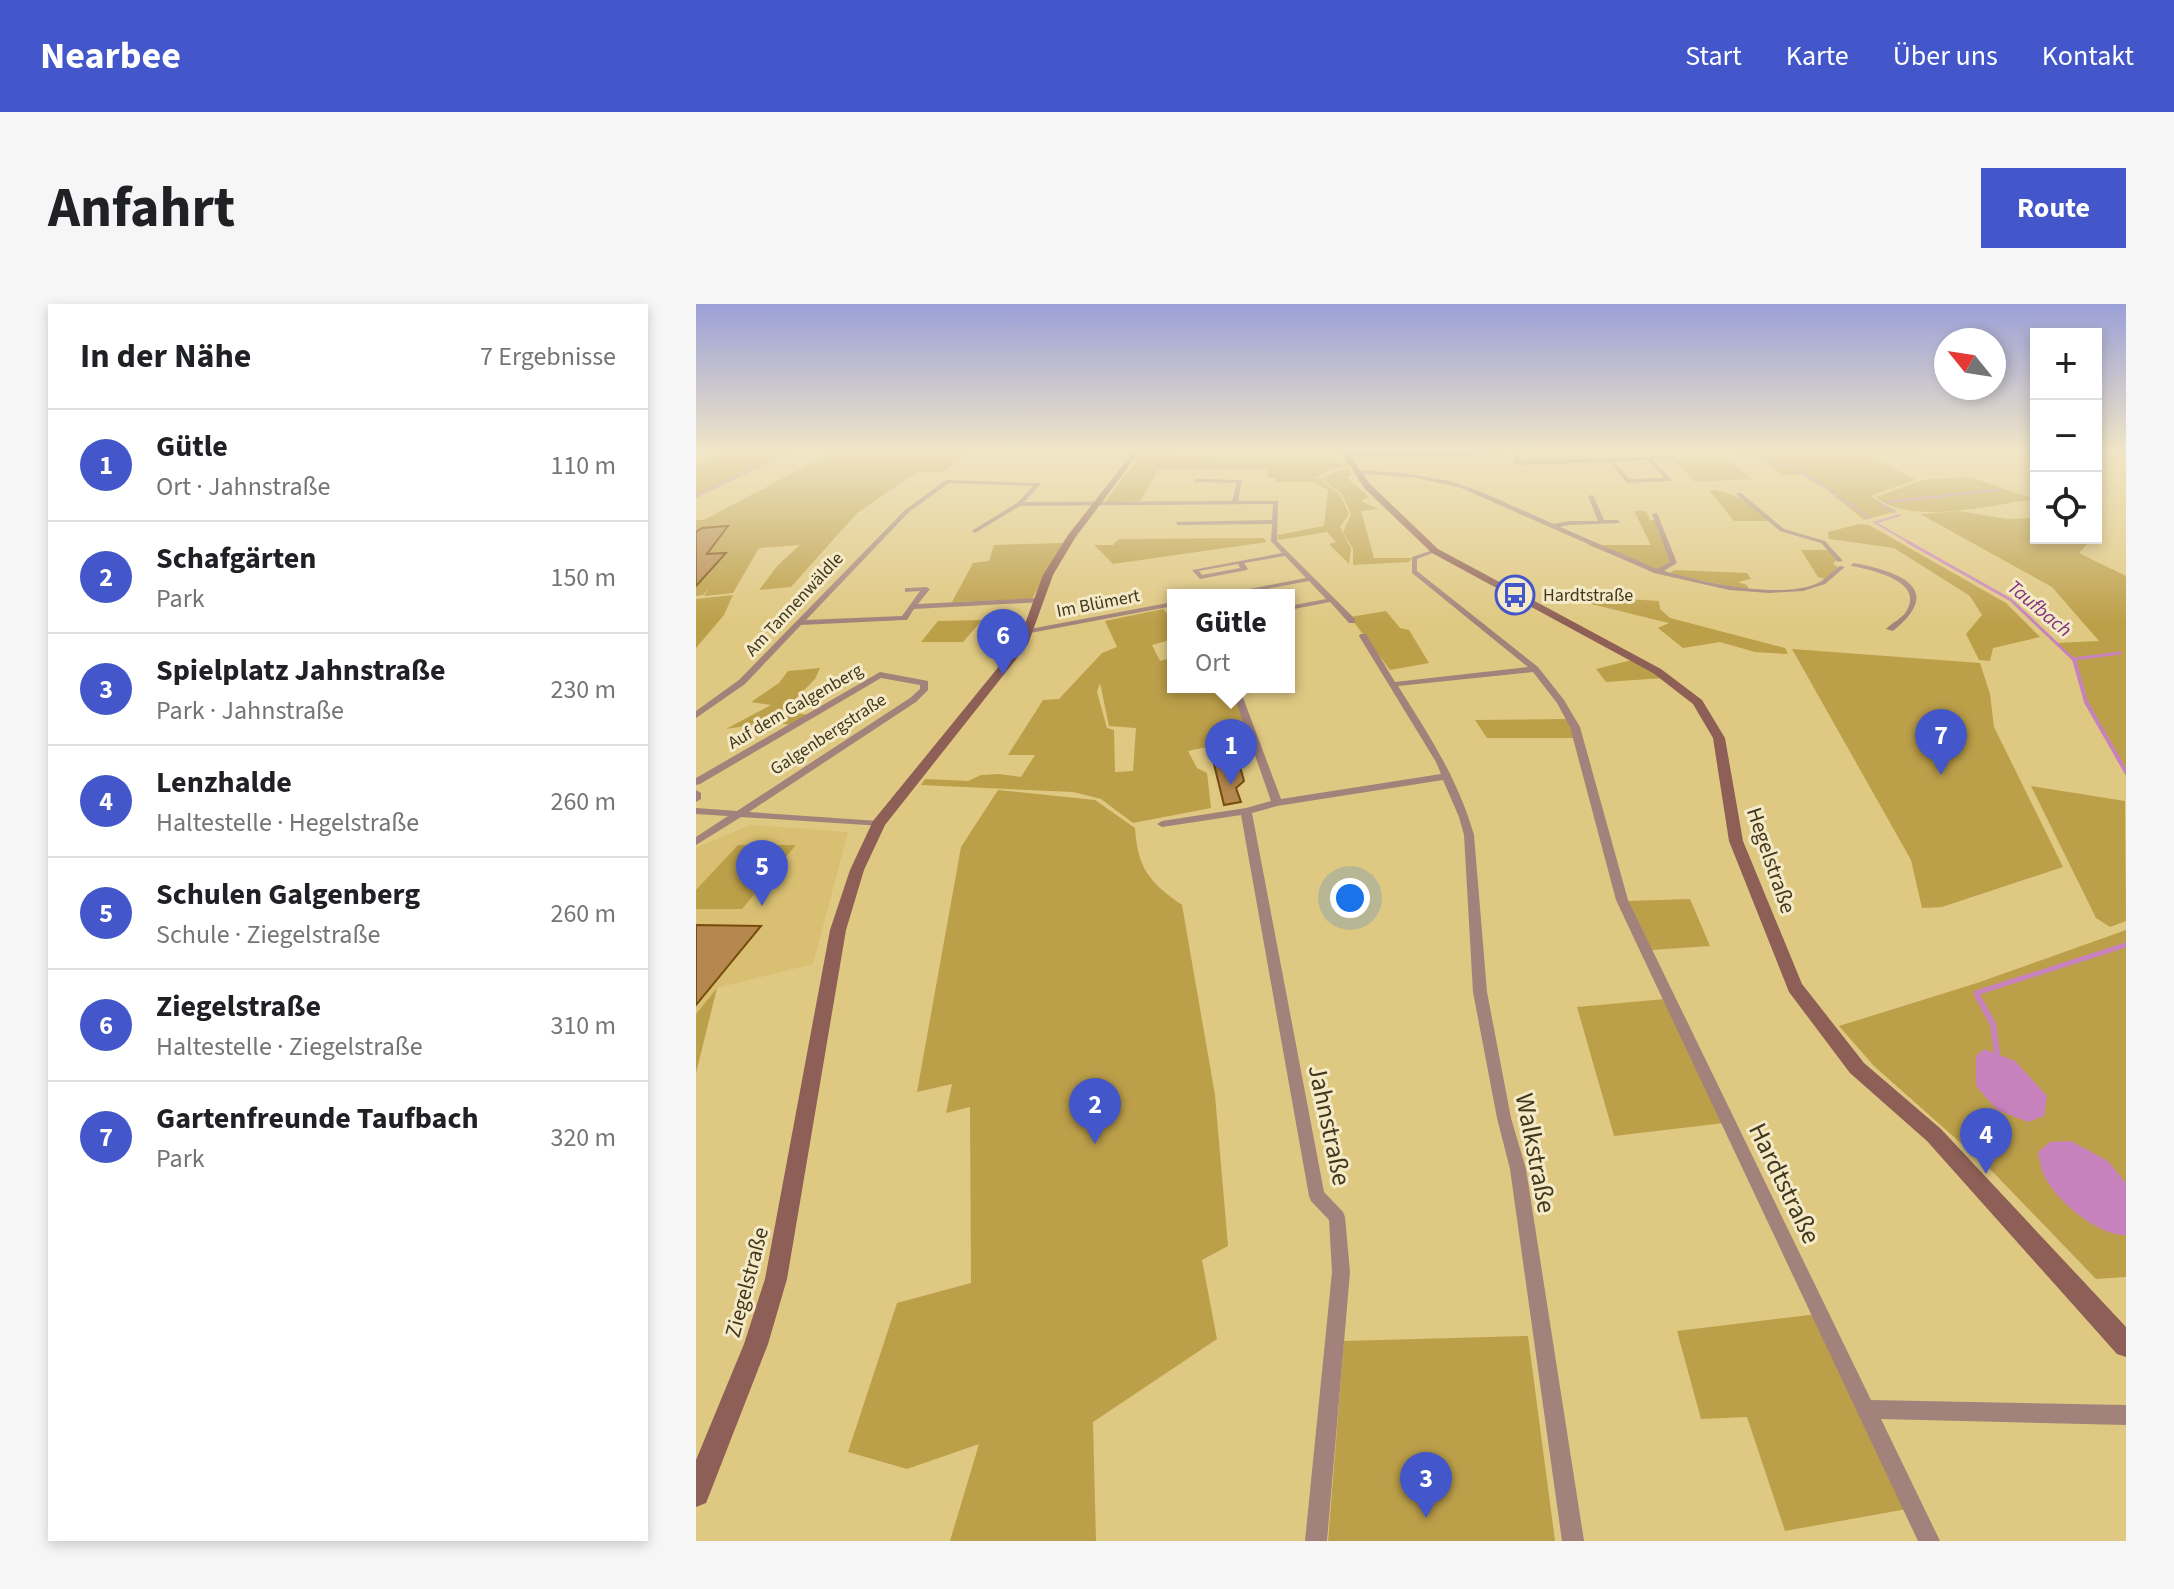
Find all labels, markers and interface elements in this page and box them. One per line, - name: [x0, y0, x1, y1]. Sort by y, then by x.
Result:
- text: Nearbee: [40, 29, 181, 83]
- text: Start: [1685, 36, 1742, 76]
- text: Karte: [1786, 36, 1849, 76]
- text: Über uns: [1893, 36, 1998, 76]
- text: Kontakt: [2042, 36, 2134, 76]
- button: Route: [1981, 168, 2126, 248]
- text: Anfahrt: [48, 169, 235, 248]
- north arrow: [1934, 328, 2006, 400]
- map controls: [2030, 328, 2102, 544]
- button: +: [2030, 328, 2102, 400]
- text: In der Nähe: [80, 332, 251, 381]
- text: 7 Ergebnisse: [480, 338, 616, 375]
- button: −: [2030, 400, 2102, 472]
- text: Gütle: [156, 425, 228, 468]
- text: 1: [99, 447, 113, 484]
- text: 110 m: [550, 447, 616, 484]
- text: Ort · Jahnstraße: [156, 468, 330, 505]
- button: locate: [2030, 472, 2102, 544]
- text: Schafgärten: [156, 537, 316, 580]
- street label: Am Tannenwäldle: [739, 547, 849, 662]
- text: 2: [99, 559, 113, 596]
- text: 150 m: [550, 559, 616, 596]
- bus stop icon: Hardtstraße: [1494, 574, 1536, 616]
- water label: Taufbach: [2001, 574, 2078, 644]
- text: Park: [156, 580, 205, 617]
- street label: Im Blümert: [1054, 583, 1142, 624]
- place label: Hardtstraße: [1543, 583, 1633, 608]
- popup: [1167, 589, 1295, 693]
- text: Gütle: [1195, 601, 1267, 644]
- pin: 6: [977, 609, 1029, 675]
- text: Ort: [1195, 644, 1230, 681]
- text: Spielplatz Jahnstraße: [156, 649, 446, 692]
- street label: Auf dem Galgenberg: [723, 658, 867, 755]
- text: 3: [99, 671, 113, 708]
- text: 230 m: [550, 671, 616, 708]
- street label: Galgenbergstraße: [765, 687, 891, 781]
- text: Park · Jahnstraße: [156, 692, 344, 729]
- pin: 7: [1915, 709, 1967, 775]
- pin: 1: [1205, 719, 1257, 785]
- text: Lenzhalde: [156, 761, 292, 804]
- text: 4: [99, 783, 113, 820]
- text: 260 m: [550, 783, 616, 820]
- street label: Hegelstraße: [1738, 803, 1804, 918]
- text: Haltestelle · Hegelstraße: [156, 804, 419, 841]
- pin: 5: [736, 840, 788, 906]
- text: Schulen Galgenberg: [156, 873, 420, 916]
- your location: [1330, 878, 1370, 918]
- text: 5: [99, 895, 113, 932]
- text: 260 m: [550, 895, 616, 932]
- text: Schule · Ziegelstraße: [156, 916, 380, 953]
- text: Ziegelstraße: [156, 985, 321, 1028]
- text: 6: [99, 1007, 113, 1044]
- text: 310 m: [550, 1007, 616, 1044]
- text: Haltestelle · Ziegelstraße: [156, 1028, 423, 1065]
- street label: Jahnstraße: [1299, 1061, 1360, 1189]
- pin: 2: [1069, 1078, 1121, 1144]
- street label: Walkstraße: [1506, 1090, 1565, 1216]
- text: Gartenfreunde Taufbach: [156, 1097, 479, 1140]
- pin: 4: [1960, 1108, 2012, 1174]
- street label: Hardtstraße: [1739, 1117, 1830, 1250]
- text: 7: [99, 1119, 113, 1156]
- text: 320 m: [550, 1119, 616, 1156]
- text: Park: [156, 1140, 205, 1177]
- street label: Ziegelstraße: [717, 1223, 777, 1341]
- pin: 3: [1400, 1452, 1452, 1518]

